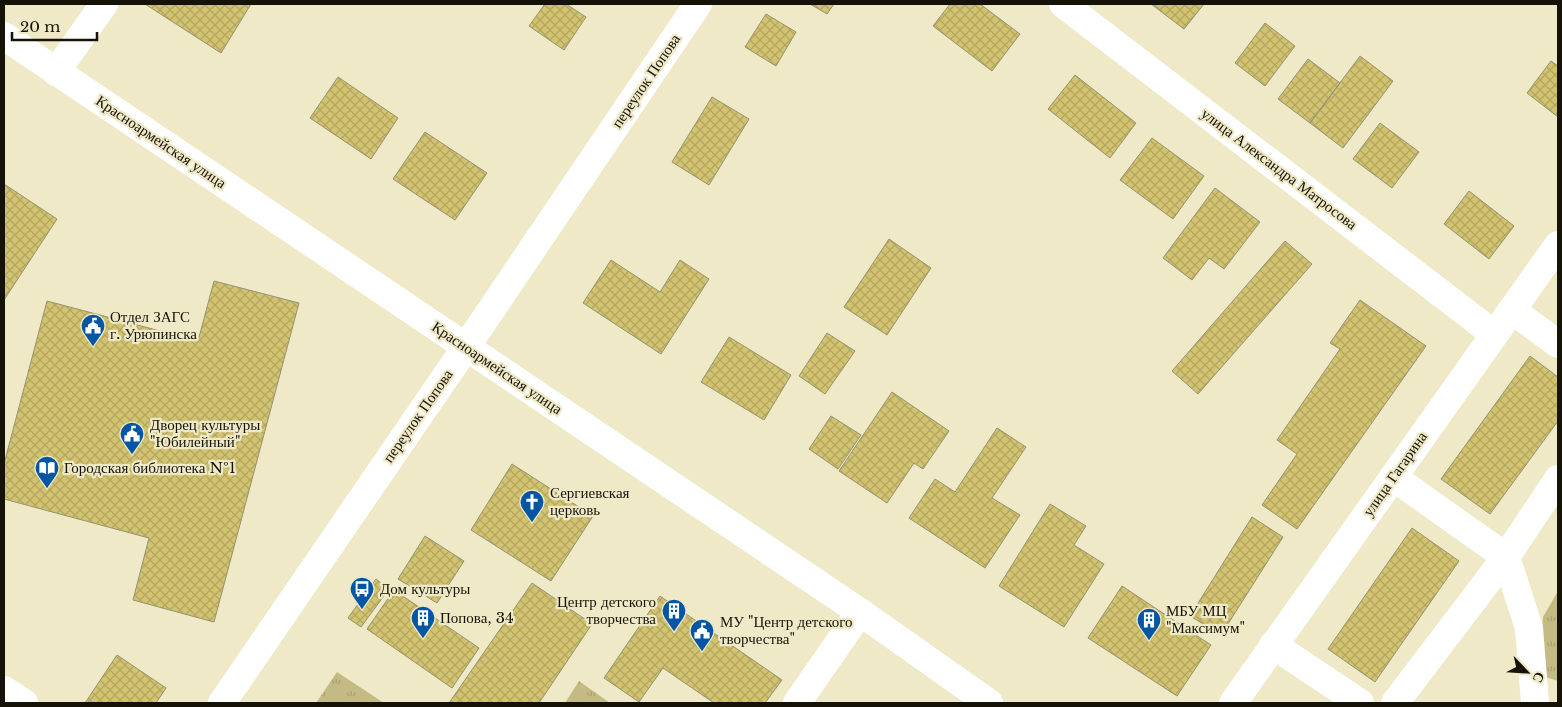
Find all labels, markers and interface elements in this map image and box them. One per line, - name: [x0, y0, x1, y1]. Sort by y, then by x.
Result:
- scale bar: [12, 10, 98, 42]
- text: 20 m: [20, 17, 60, 36]
- street label: переулок Попова: [607, 30, 684, 131]
- street label: Красноармейская улица: [93, 91, 230, 192]
- street label: улица Александра Матросова: [1198, 104, 1361, 234]
- place label: Отдел ЗАГС г. Урюпинска: [110, 307, 197, 343]
- public building icon: Отдел ЗАГС г. Урюпинска: [80, 313, 106, 347]
- street label: Красноармейская улица: [429, 317, 566, 418]
- street label: переулок Попова: [378, 365, 457, 466]
- place label: Дворец культуры "Юбилейный": [150, 415, 260, 451]
- public building icon: Дворец культуры "Юбилейный": [119, 421, 145, 455]
- street label: улица Гагарина: [1358, 427, 1431, 520]
- library icon: Городская библиотека №1: [34, 455, 60, 489]
- place label: Городская библиотека №1: [64, 458, 236, 477]
- place label: Сергиевская церковь: [550, 483, 630, 519]
- church icon: Сергиевская церковь: [519, 489, 545, 523]
- bus stop icon: Дом культуры: [349, 576, 375, 610]
- place label: Дом культуры: [380, 579, 470, 598]
- place label: Центр детского творчества: [557, 592, 656, 628]
- building icon: Центр детского творчества: [661, 598, 687, 632]
- place label: МБУ МЦ "Максимум": [1166, 601, 1245, 637]
- building icon: Попова, 34: [410, 605, 436, 639]
- building icon: МБУ МЦ "Максимум": [1136, 607, 1162, 641]
- place label: Попова, 34: [440, 608, 514, 627]
- place label: МУ "Центр детского творчества": [720, 612, 853, 648]
- public building icon: МУ "Центр детского творчества": [689, 618, 715, 652]
- north arrow: [1502, 647, 1552, 697]
- text: С: [1528, 669, 1549, 686]

